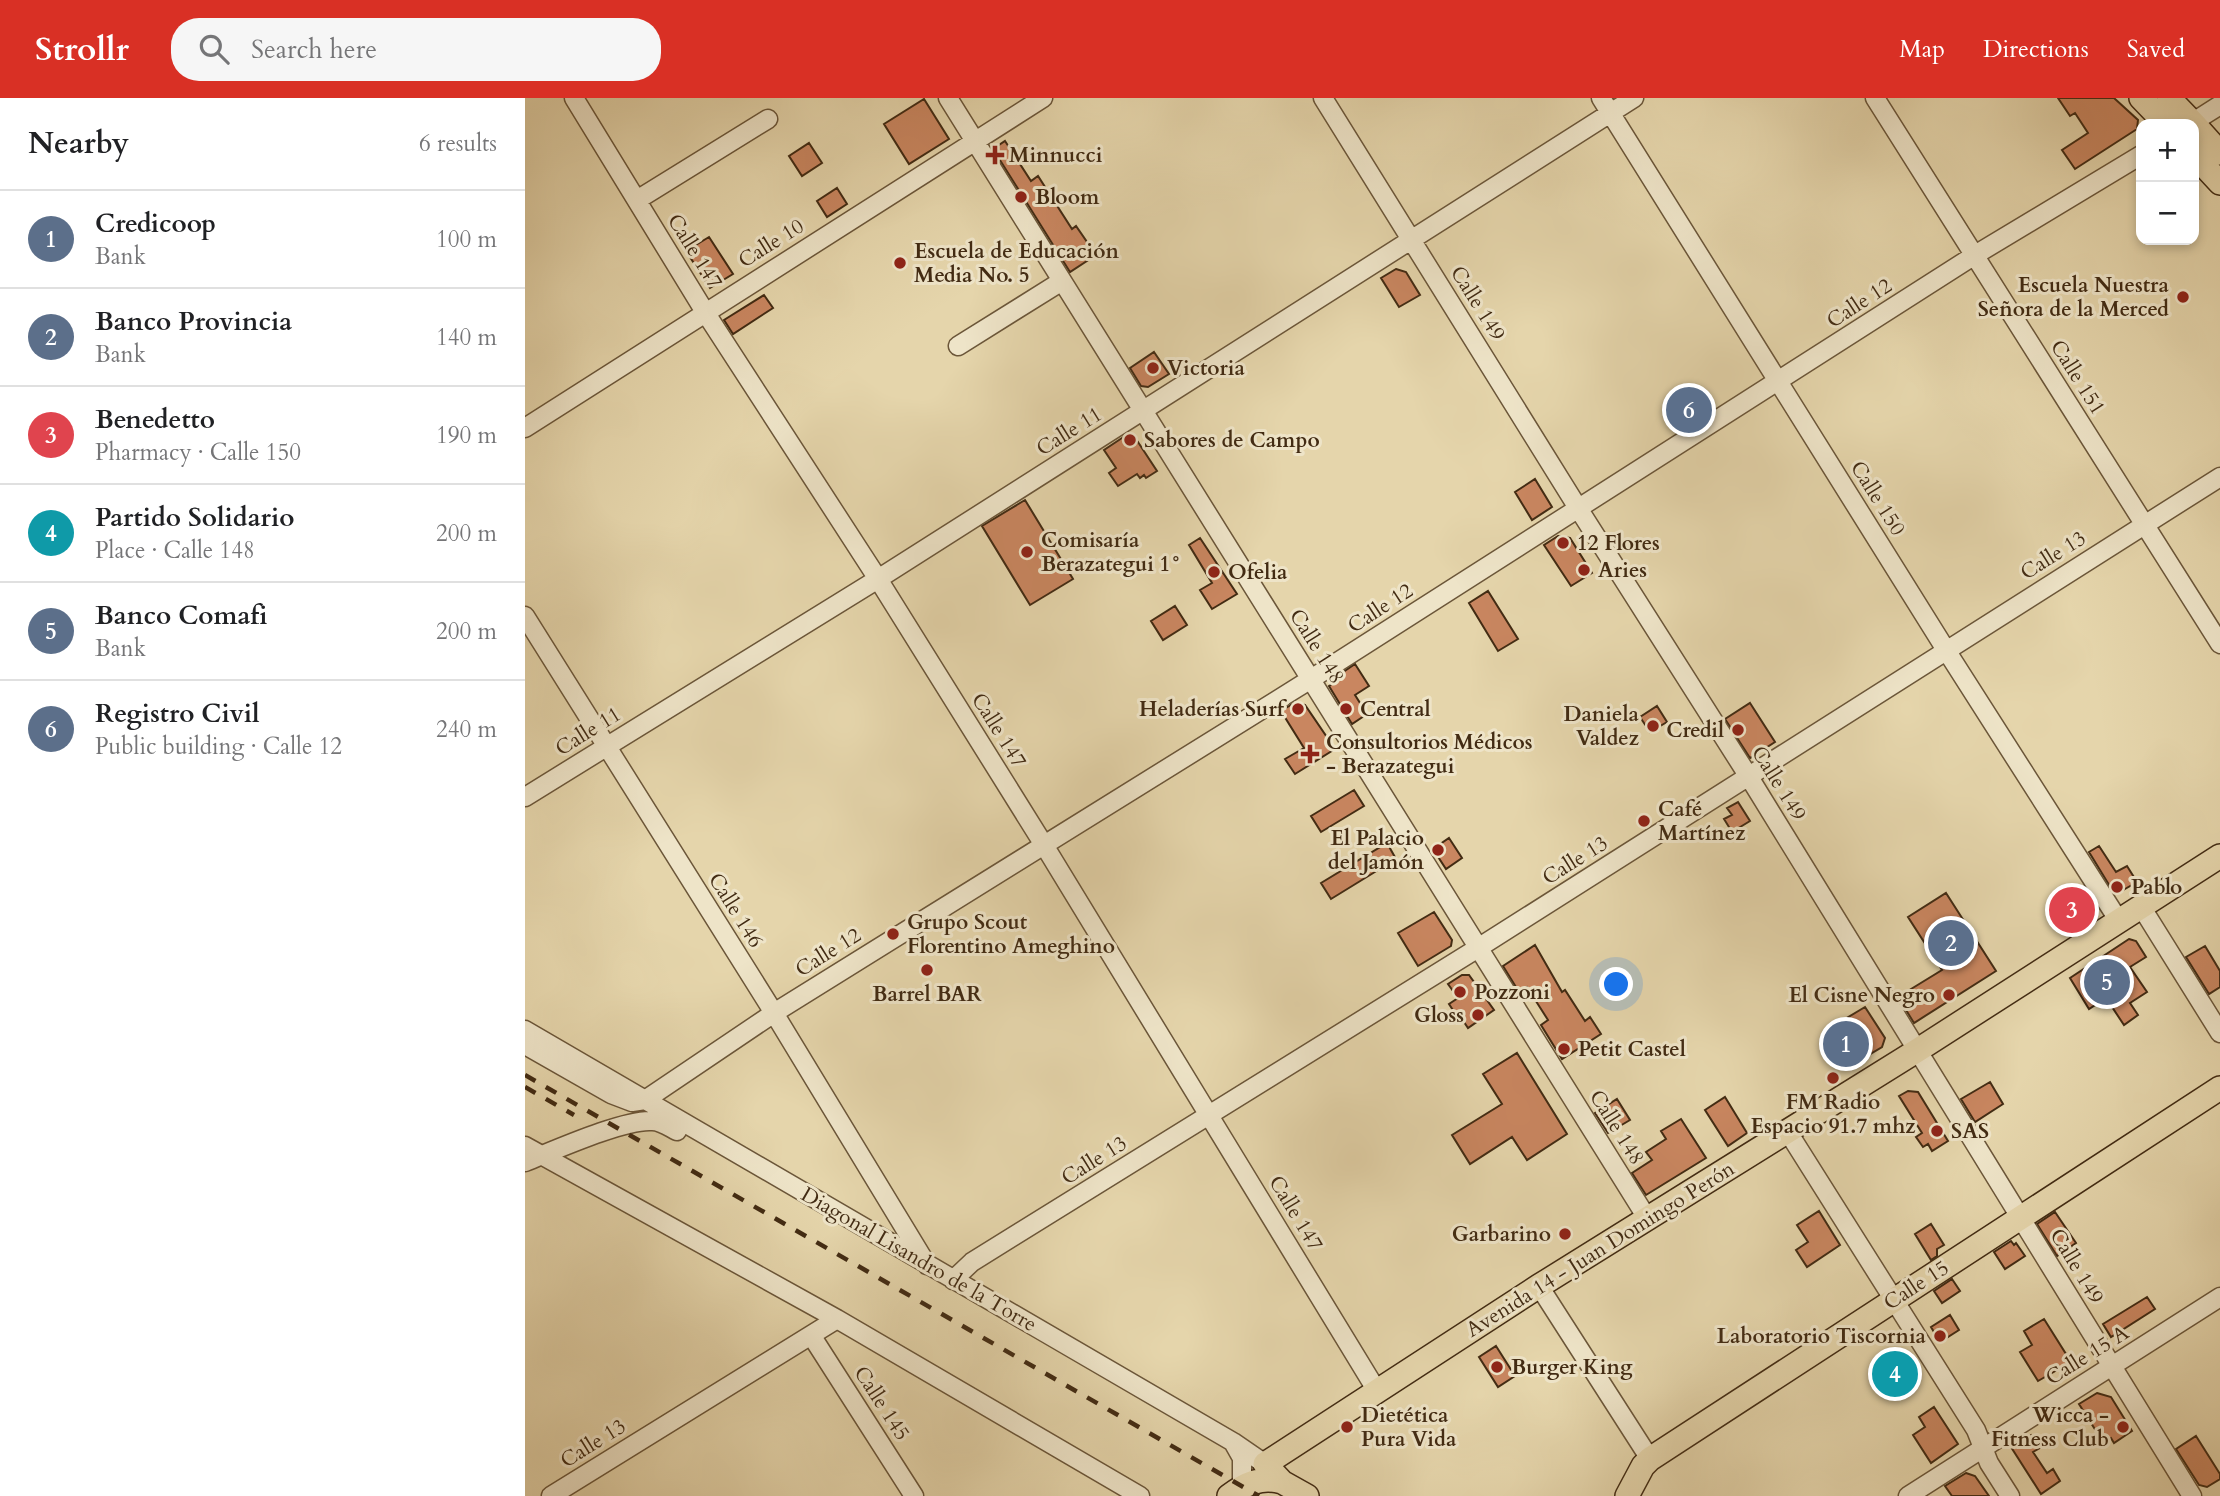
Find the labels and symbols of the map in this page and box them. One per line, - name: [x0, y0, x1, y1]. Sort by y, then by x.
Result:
- place label: Minnucci: [1009, 141, 1103, 170]
- marker: Minnucci: [987, 147, 1003, 163]
- place label: Bloom: [1035, 183, 1100, 212]
- marker: Bloom: [1013, 189, 1029, 205]
- street label: Calle 147: [660, 208, 729, 294]
- street label: Calle 10: [733, 212, 810, 275]
- place label: Escuela de Educación Media No. 5: [914, 237, 1120, 290]
- marker: Escuela de Educación Media No. 5: [892, 255, 908, 271]
- street label: Calle 149: [1443, 260, 1512, 346]
- street label: Calle 12: [1821, 271, 1898, 335]
- place label: Escuela Nuestra Señora de la Merced: [1978, 271, 2170, 324]
- marker: Escuela Nuestra Señora de la Merced: [2175, 289, 2191, 305]
- street label: Calle 151: [2043, 334, 2112, 420]
- place label: Victoria: [1167, 354, 1246, 383]
- marker: Victoria: [1145, 360, 1161, 376]
- pin: 6: [1666, 384, 1712, 436]
- street label: Calle 11: [1031, 400, 1108, 463]
- place label: Sabores de Campo: [1144, 426, 1320, 455]
- marker: Sabores de Campo: [1122, 432, 1138, 448]
- street label: Calle 150: [1843, 455, 1912, 541]
- street label: Calle 13: [2015, 524, 2092, 587]
- place label: Comisaría Berazategui 1°: [1041, 526, 1182, 579]
- place label: 12 Flores: [1577, 529, 1660, 558]
- marker: 12 Flores: [1555, 535, 1571, 551]
- marker: Comisaría Berazategui 1°: [1019, 544, 1035, 560]
- place label: Aries: [1598, 556, 1647, 585]
- place label: Ofelia: [1228, 558, 1288, 587]
- marker: Aries: [1576, 562, 1592, 578]
- marker: Ofelia: [1206, 564, 1222, 580]
- street label: Calle 12: [1342, 576, 1419, 640]
- street label: Calle 148: [1282, 603, 1351, 689]
- street label: Calle 147: [964, 687, 1033, 773]
- place label: Heladerías Surf: [1139, 695, 1288, 724]
- place label: Central: [1360, 695, 1431, 724]
- street label: Calle 11: [550, 700, 627, 763]
- place label: Daniela Valdez: [1563, 700, 1640, 753]
- marker: Heladerías Surf: [1290, 701, 1306, 717]
- marker: Central: [1338, 701, 1354, 717]
- place label: Credil: [1666, 716, 1724, 745]
- marker: Daniela Valdez: [1645, 718, 1661, 734]
- marker: Credil: [1730, 722, 1746, 738]
- place label: Consultorios Médicos - Berazategui: [1326, 728, 1533, 781]
- street label: Calle 149: [1744, 740, 1813, 826]
- marker: Consultorios Médicos - Berazategui: [1300, 744, 1320, 764]
- place label: Café Martínez: [1658, 795, 1746, 848]
- marker: Café Martínez: [1636, 813, 1652, 829]
- place label: El Palacio del Jamón: [1328, 824, 1424, 877]
- street label: Calle 13: [1537, 829, 1614, 892]
- marker: El Palacio del Jamón: [1430, 842, 1446, 858]
- street label: Calle 146: [701, 867, 770, 953]
- place label: Pablo: [2131, 873, 2182, 902]
- marker: Pablo: [2109, 879, 2125, 895]
- pin: 3: [2049, 884, 2095, 936]
- place label: Grupo Scout Florentino Ameghino: [907, 908, 1115, 961]
- pin: 2: [1928, 917, 1974, 969]
- street label: Calle 12: [790, 921, 867, 984]
- marker: Grupo Scout Florentino Ameghino: [885, 926, 901, 942]
- pin: 5: [2084, 956, 2130, 1008]
- marker: Barrel BAR: [919, 962, 935, 978]
- your location: [1599, 967, 1633, 1001]
- place label: Pozzoni: [1474, 978, 1550, 1007]
- place label: Barrel BAR: [872, 980, 982, 1009]
- place label: El Cisne Negro: [1788, 981, 1935, 1010]
- marker: Pozzoni: [1452, 984, 1468, 1000]
- marker: El Cisne Negro: [1941, 987, 1957, 1003]
- place label: Gloss: [1414, 1001, 1464, 1030]
- marker: Gloss: [1470, 1007, 1486, 1023]
- pin: 1: [1823, 1018, 1869, 1070]
- place label: Petit Castel: [1578, 1035, 1686, 1064]
- marker: Petit Castel: [1556, 1041, 1572, 1057]
- marker: FM Radio Espacio 91.7 mhz: [1825, 1070, 1841, 1086]
- street label: Calle 148: [1582, 1084, 1651, 1170]
- place label: FM Radio Espacio 91.7 mhz: [1751, 1088, 1916, 1141]
- place label: SAS: [1951, 1117, 1989, 1146]
- marker: SAS: [1929, 1123, 1945, 1139]
- street label: Calle 13: [1056, 1129, 1133, 1192]
- street label: Avenida 14 - Juan Domingo Perón: [1460, 1154, 1740, 1344]
- street label: Calle 147: [1262, 1170, 1330, 1257]
- street label: Diagonal Lisandro de la Torre: [796, 1180, 1042, 1339]
- place label: Garbarino: [1452, 1220, 1551, 1249]
- street label: Calle 149: [2043, 1223, 2111, 1310]
- marker: Garbarino: [1557, 1226, 1573, 1242]
- street label: Calle 15: [1878, 1254, 1955, 1317]
- street label: Calle 15 A: [2040, 1318, 2134, 1392]
- place label: Laboratorio Tiscornia: [1717, 1322, 1927, 1351]
- marker: Laboratorio Tiscornia: [1932, 1328, 1948, 1344]
- pin: 4: [1872, 1348, 1918, 1400]
- place label: Burger King: [1511, 1353, 1633, 1382]
- marker: Burger King: [1489, 1359, 1505, 1375]
- street label: Calle 145: [847, 1360, 916, 1446]
- place label: Dietética Pura Vida: [1361, 1401, 1457, 1454]
- place label: Wicca - Fitness Club: [1991, 1401, 2109, 1454]
- street label: Calle 13: [555, 1412, 632, 1475]
- marker: Dietética Pura Vida: [1339, 1419, 1355, 1435]
- marker: Wicca - Fitness Club: [2115, 1419, 2131, 1435]

